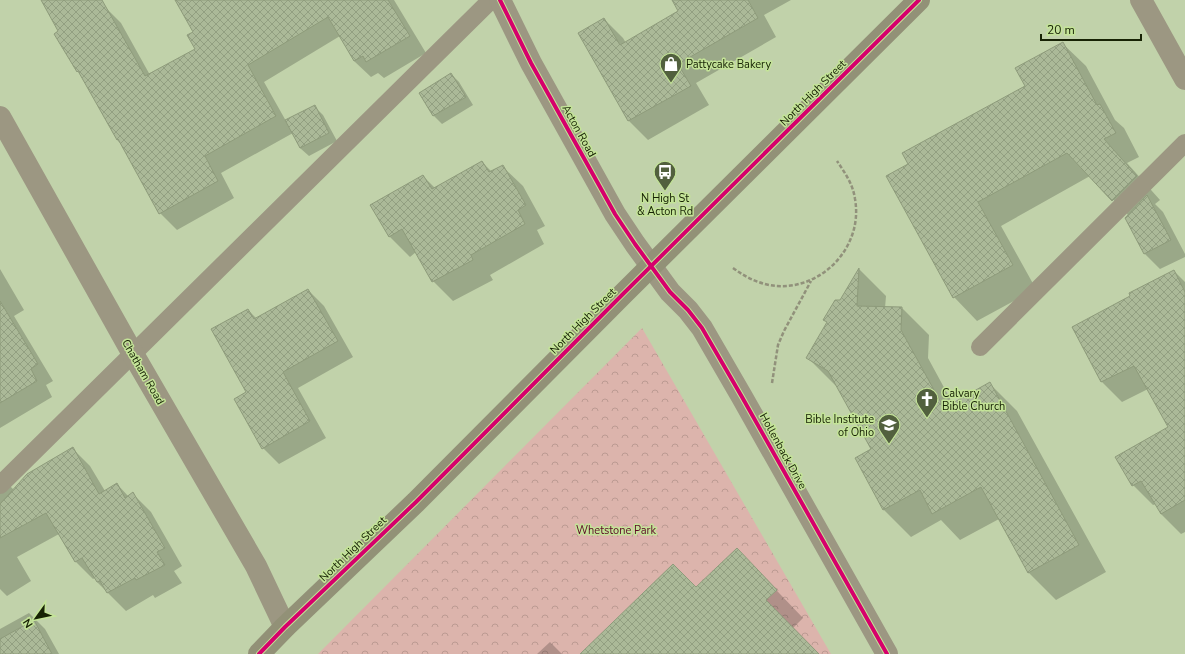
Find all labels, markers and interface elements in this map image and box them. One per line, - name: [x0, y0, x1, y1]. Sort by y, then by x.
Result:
- scale bar: [1041, 16, 1141, 42]
- text: 20 m: [1047, 22, 1075, 38]
- shop icon: Pattycake Bakery: [658, 51, 684, 84]
- place label: Pattycake Bakery: [686, 57, 771, 72]
- street label: North High Street: [777, 57, 849, 129]
- street label: Acton Road: [558, 102, 600, 160]
- bus stop icon: N High St & Acton Rd: [652, 159, 678, 192]
- place label: N High St & Acton Rd: [637, 191, 693, 219]
- street label: North High Street: [547, 285, 619, 357]
- street label: Chatham Road: [118, 337, 168, 407]
- church icon: Calvary Bible Church: [914, 386, 940, 419]
- place label: Calvary Bible Church: [942, 386, 1005, 414]
- street label: Hollenback Drive: [756, 410, 810, 492]
- place label: Bible Institute of Ohio: [805, 412, 874, 440]
- school or university icon: Bible Institute of Ohio: [876, 412, 902, 445]
- street label: North High Street: [316, 513, 390, 585]
- park label: Whetstone Park: [576, 523, 657, 538]
- north arrow: [16, 598, 56, 638]
- text: N: [20, 616, 37, 631]

